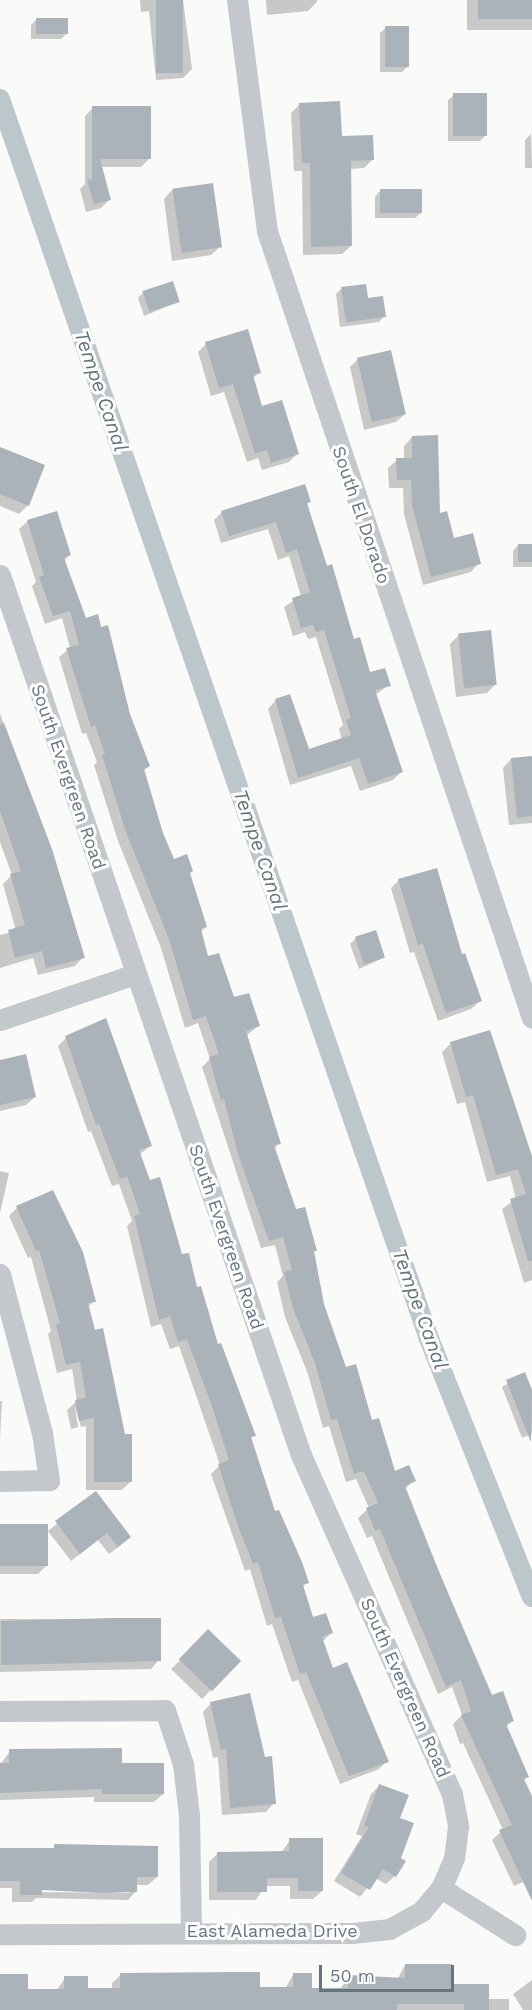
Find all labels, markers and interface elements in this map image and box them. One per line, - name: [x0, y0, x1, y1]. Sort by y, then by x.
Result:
- water label: Tempe Canal: [69, 327, 133, 455]
- street label: South El Dorado: [327, 443, 395, 587]
- street label: South Evergreen Road: [26, 682, 110, 872]
- water label: Tempe Canal: [228, 786, 292, 914]
- street label: South Evergreen Road: [184, 1142, 268, 1332]
- water label: Tempe Canal: [387, 1245, 453, 1373]
- street label: South Evergreen Road: [356, 1595, 454, 1781]
- street label: East Alameda Drive: [186, 1920, 358, 1942]
- scale bar: [322, 1953, 457, 1991]
- text: 50 m: [330, 1965, 375, 1986]

